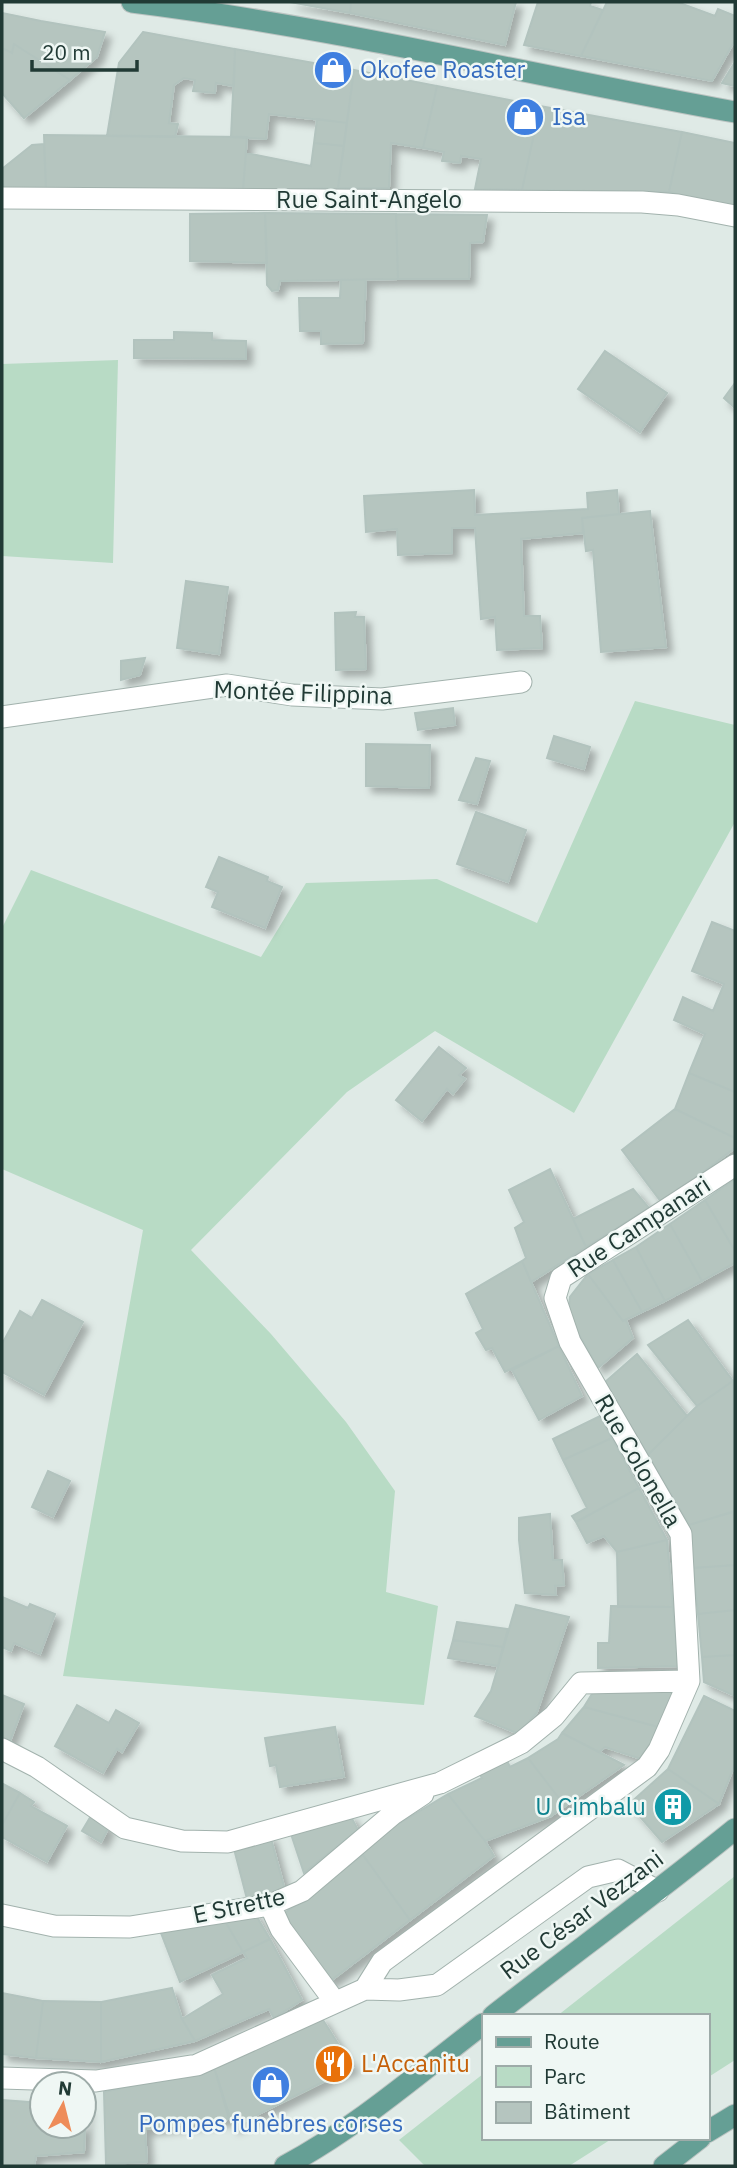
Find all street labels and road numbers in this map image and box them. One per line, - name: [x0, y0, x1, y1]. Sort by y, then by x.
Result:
- street label: Rue Saint-Angelo: [276, 183, 462, 215]
- street label: Montée Filippina: [213, 673, 393, 711]
- street label: Rue Campanari: [561, 1168, 716, 1284]
- street label: Rue Colonella: [588, 1388, 690, 1533]
- street label: Rue César Vezzani: [493, 1842, 670, 1986]
- street label: E Strette: [190, 1880, 288, 1930]

